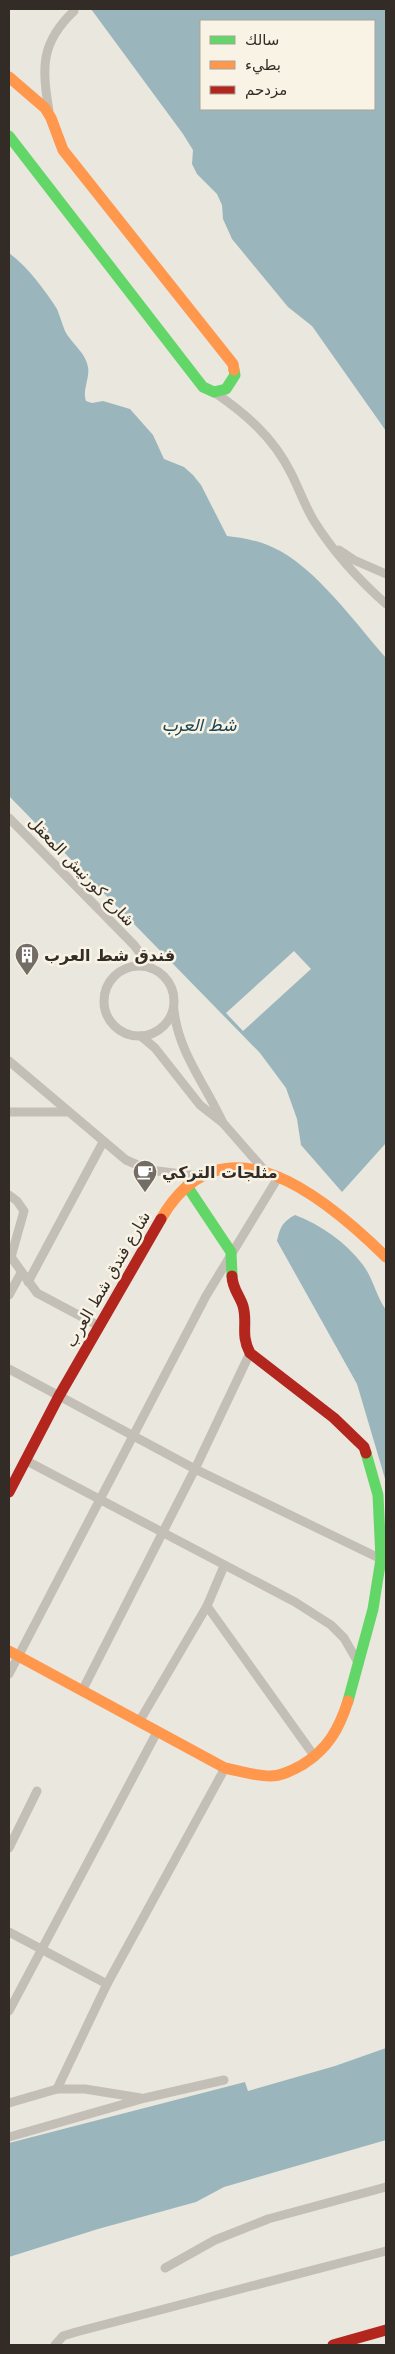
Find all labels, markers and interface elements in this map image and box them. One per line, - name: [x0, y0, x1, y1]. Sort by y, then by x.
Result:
- legend: [200, 20, 375, 110]
- text: سالك: [245, 31, 279, 49]
- text: بطيء: [245, 56, 281, 75]
- text: مزدحم: [245, 81, 287, 99]
- water label: شط العرب: [162, 714, 237, 736]
- street label: شارع كورنيش المعقل: [24, 812, 139, 931]
- building icon: فندق شط العرب: [14, 942, 40, 976]
- place label: فندق شط العرب: [44, 946, 175, 965]
- cafe icon: مثلجات التركي: [132, 1159, 158, 1193]
- place label: مثلجات التركي: [162, 1163, 278, 1183]
- street label: شارع فندق شط العرب: [61, 1208, 155, 1351]

